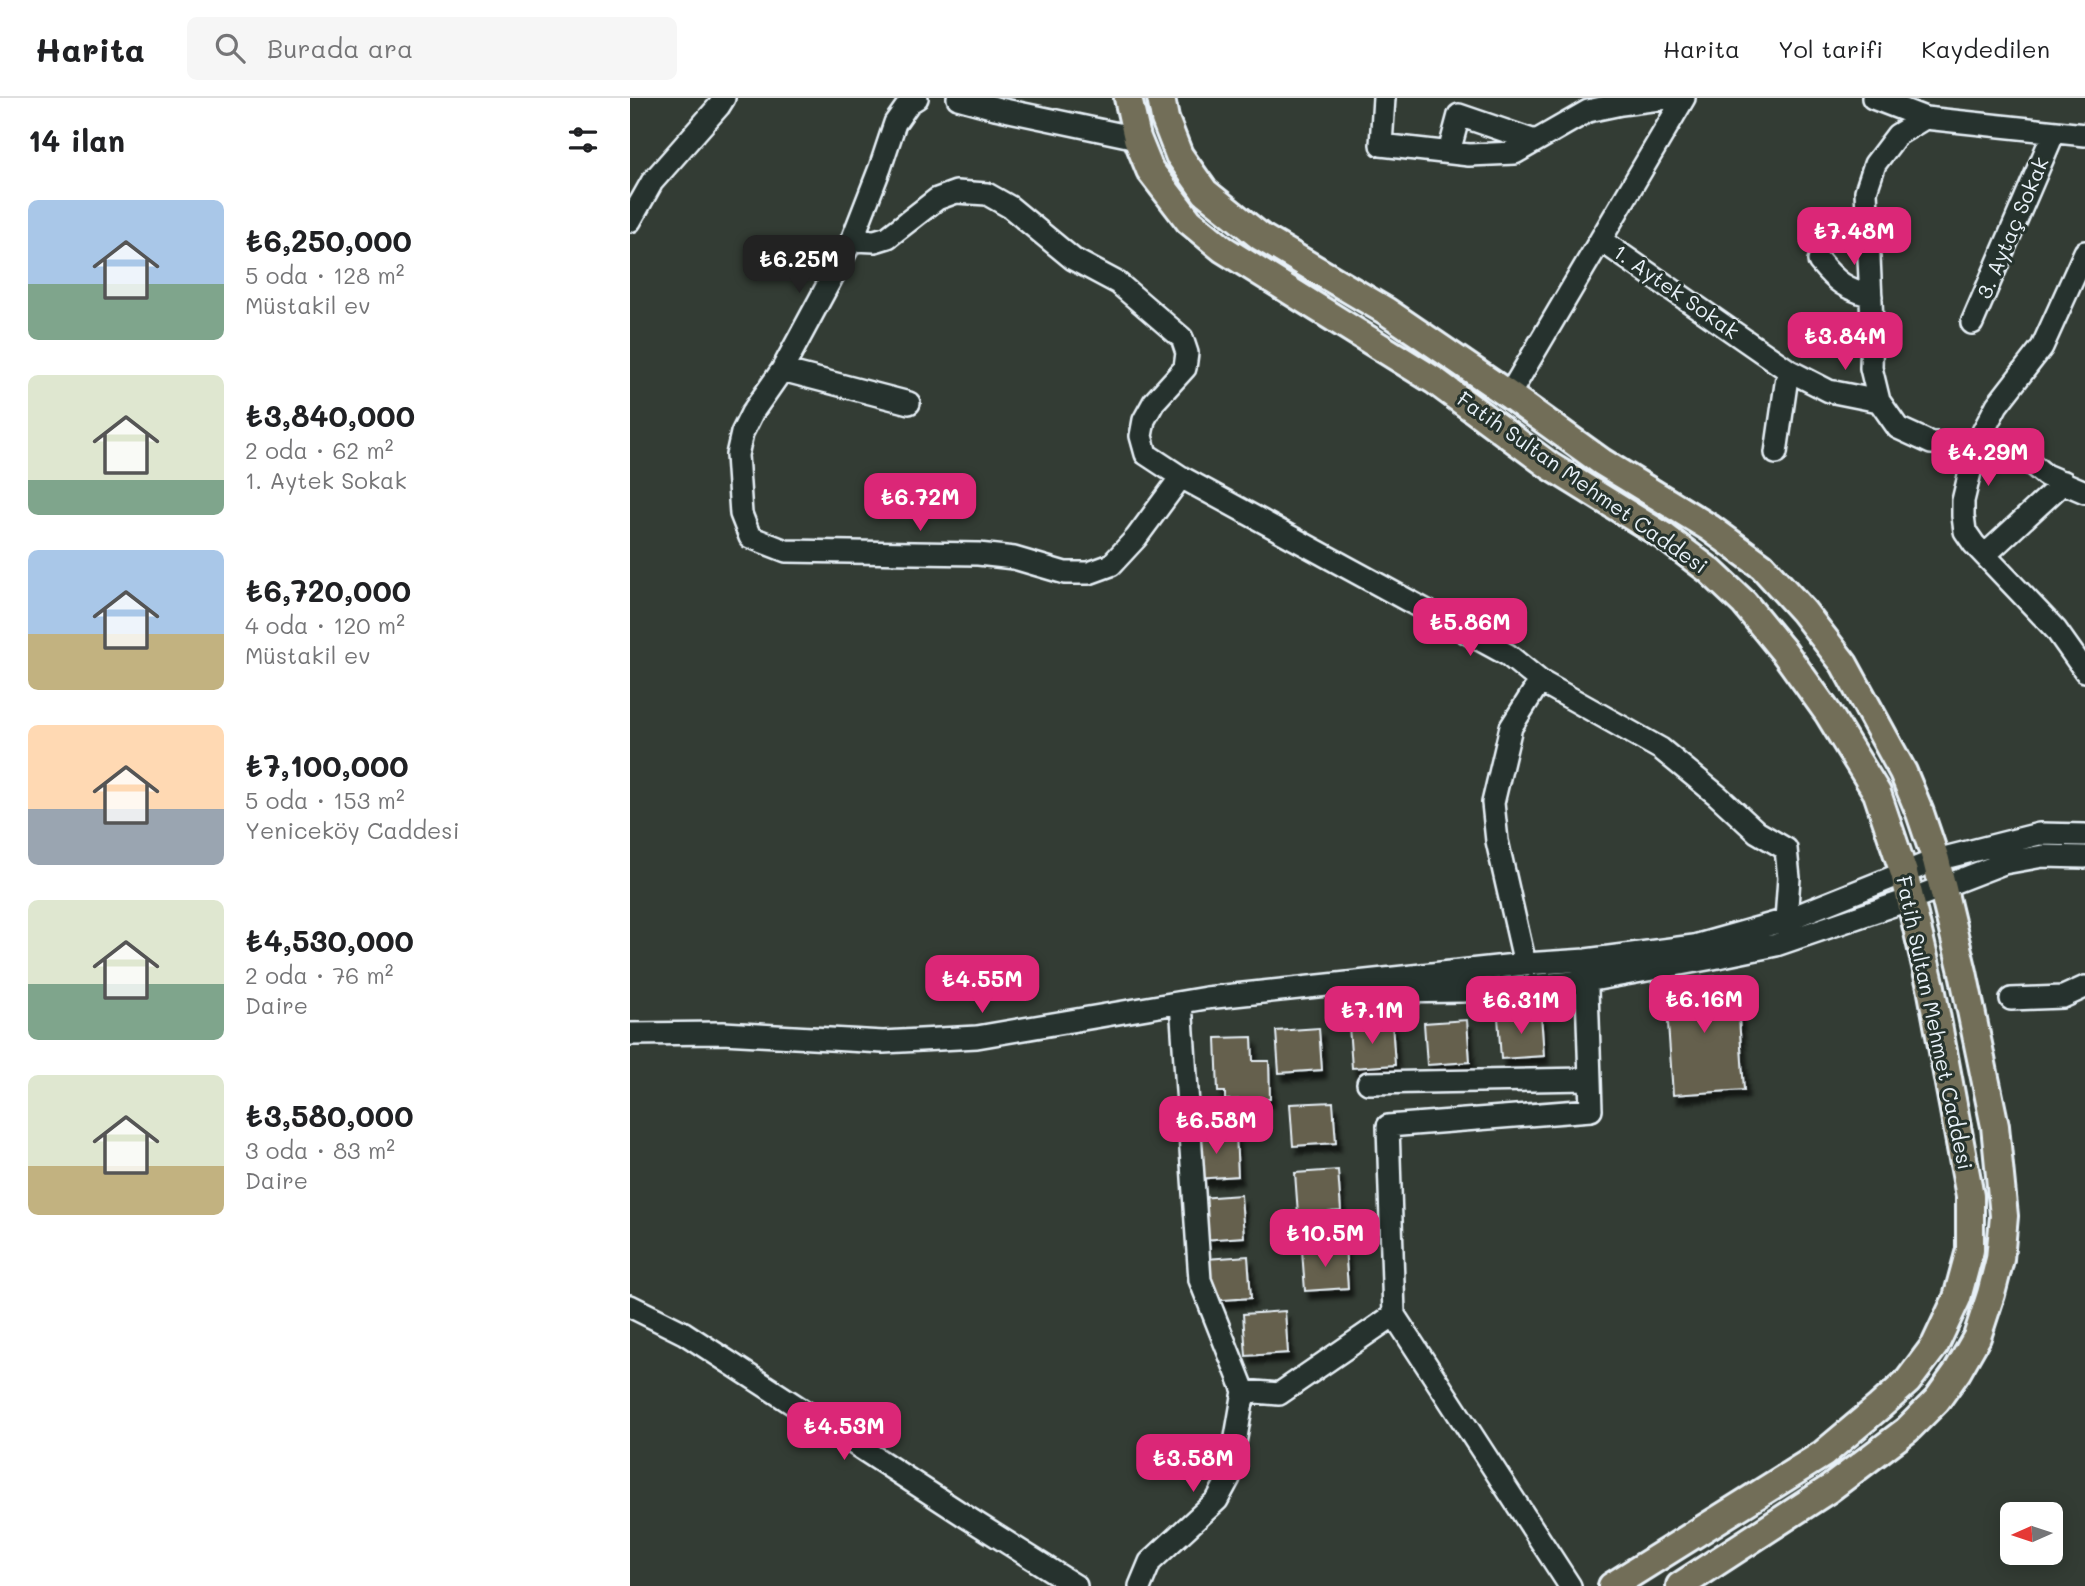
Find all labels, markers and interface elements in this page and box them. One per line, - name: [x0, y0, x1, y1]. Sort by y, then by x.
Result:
- search box: [187, 17, 677, 80]
- text: Harita: [35, 27, 145, 70]
- icon: search: [211, 29, 249, 67]
- text: Burada ara: [267, 31, 413, 65]
- text: Harita: [1663, 33, 1740, 64]
- text: Yol tarifi: [1778, 33, 1883, 64]
- text: Kaydedilen: [1921, 33, 2050, 64]
- text: 14 ilan: [28, 120, 125, 160]
- icon: filters: [564, 121, 602, 159]
- street label: 3. Aytaç Sokak: [1970, 152, 2054, 303]
- pin: ₺7.48M: [1797, 208, 1911, 267]
- text: ₺7.48M: [1813, 215, 1895, 245]
- text: ₺6,250,000: [245, 220, 412, 260]
- icon: home: [84, 228, 168, 312]
- pin: ₺6.25M: [742, 236, 856, 295]
- street label: 1. Aytek Sokak: [1609, 237, 1745, 344]
- text: ₺6.25M: [759, 243, 839, 273]
- text: 5 oda · 128 m²: [245, 260, 404, 290]
- text: Müstakil ev: [245, 290, 370, 320]
- pin: ₺3.84M: [1788, 313, 1902, 372]
- text: ₺3.84M: [1804, 320, 1886, 350]
- street label: Fatih Sultan Mehmet Caddesi: [1452, 385, 1713, 579]
- text: ₺3,840,000: [245, 395, 415, 435]
- icon: home: [84, 403, 168, 487]
- pin: ₺4.29M: [1931, 428, 2045, 488]
- text: 2 oda · 62 m²: [245, 435, 394, 465]
- text: ₺4.29M: [1947, 436, 2029, 466]
- text: 1. Aytek Sokak: [245, 465, 407, 495]
- pin: ₺6.72M: [863, 474, 977, 533]
- text: ₺6.72M: [880, 481, 960, 511]
- text: ₺6,720,000: [245, 570, 411, 610]
- icon: home: [84, 578, 168, 662]
- pin: ₺5.86M: [1413, 598, 1527, 658]
- text: ₺5.86M: [1429, 606, 1511, 636]
- text: 4 oda · 120 m²: [245, 610, 405, 640]
- text: Müstakil ev: [245, 640, 370, 670]
- text: ₺7,100,000: [245, 745, 409, 785]
- icon: home: [84, 753, 168, 837]
- text: 5 oda · 153 m²: [245, 785, 405, 815]
- text: Yeniceköy Caddesi: [245, 815, 459, 845]
- street label: Fatih Sultan Mehmet Caddesi: [1891, 873, 1980, 1172]
- text: ₺4,530,000: [245, 920, 414, 960]
- icon: home: [84, 928, 168, 1012]
- pin: ₺4.55M: [925, 956, 1039, 1015]
- text: 2 oda · 76 m²: [245, 960, 394, 990]
- text: ₺4.55M: [941, 963, 1023, 993]
- pin: ₺6.31M: [1464, 976, 1578, 1036]
- pin: ₺6.16M: [1647, 976, 1761, 1035]
- text: ₺6.16M: [1665, 983, 1743, 1013]
- text: ₺6.31M: [1482, 984, 1560, 1014]
- pin: ₺7.1M: [1323, 986, 1421, 1046]
- text: Daire: [245, 990, 308, 1020]
- text: ₺7.1M: [1340, 994, 1404, 1024]
- text: ₺3,580,000: [245, 1095, 413, 1135]
- pin: ₺6.58M: [1159, 1096, 1273, 1156]
- icon: home: [84, 1103, 168, 1187]
- text: ₺6.58M: [1175, 1104, 1257, 1134]
- text: 3 oda · 83 m²: [245, 1135, 395, 1165]
- text: Daire: [245, 1165, 308, 1195]
- pin: ₺10.5M: [1268, 1210, 1382, 1269]
- text: ₺10.5M: [1286, 1217, 1364, 1247]
- pin: ₺4.53M: [787, 1402, 901, 1462]
- text: ₺4.53M: [803, 1410, 885, 1440]
- pin: ₺3.58M: [1136, 1434, 1250, 1494]
- text: ₺3.58M: [1152, 1442, 1234, 1472]
- north arrow: [2000, 1502, 2063, 1564]
- map controls: [2000, 1502, 2063, 1565]

